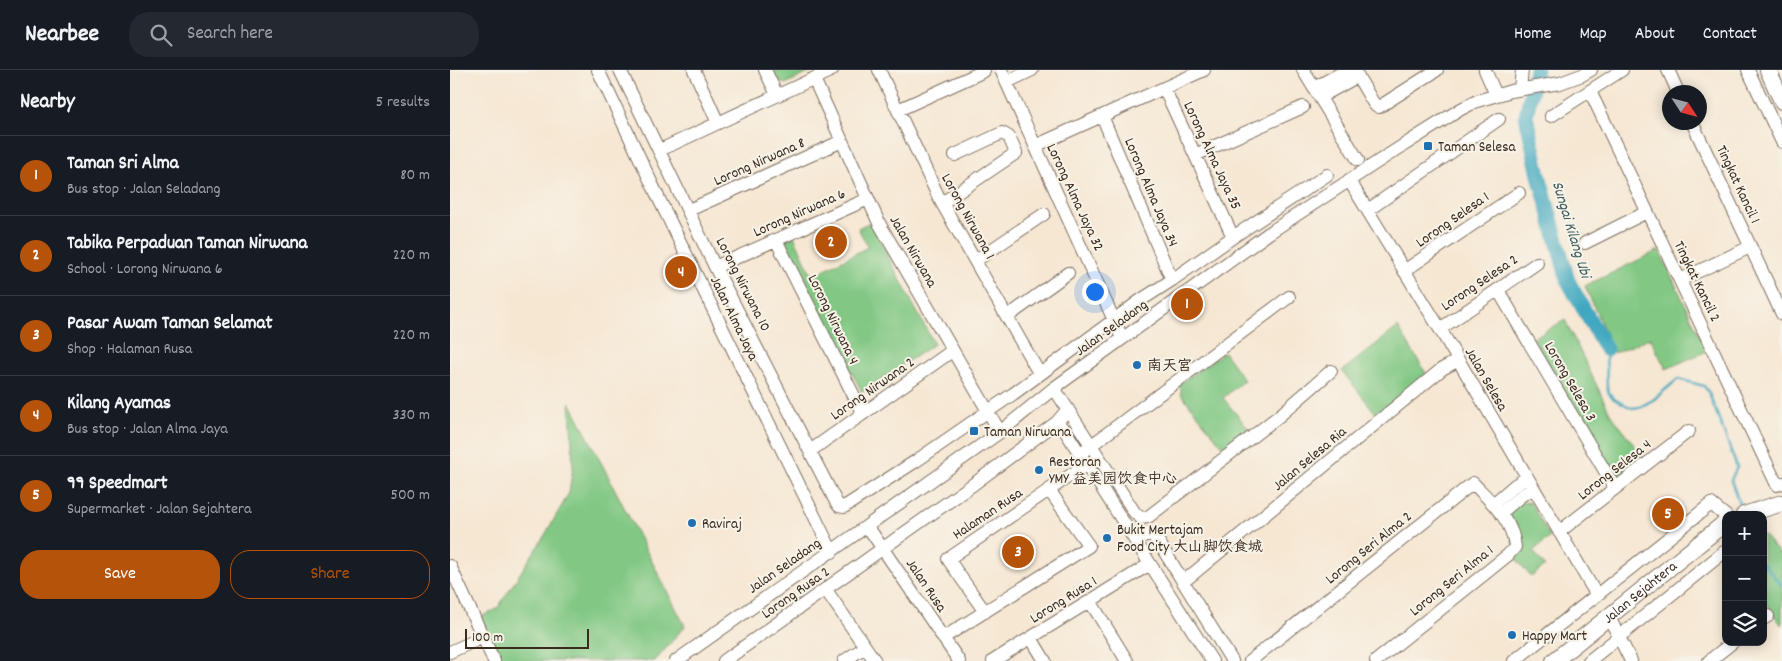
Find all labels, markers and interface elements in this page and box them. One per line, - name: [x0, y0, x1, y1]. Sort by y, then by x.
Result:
- search box: [129, 12, 479, 57]
- text: Nearbee: [25, 18, 99, 52]
- icon: search: [147, 21, 175, 49]
- text: Search here: [187, 21, 273, 48]
- text: Home: [1514, 22, 1551, 47]
- text: Map: [1579, 22, 1607, 47]
- text: About: [1635, 22, 1675, 47]
- text: Contact: [1703, 22, 1757, 47]
- north arrow: [1662, 85, 1707, 130]
- text: Nearby: [20, 88, 75, 118]
- text: 5 results: [376, 91, 430, 114]
- street label: Lorong Alma Jaya 35: [1176, 98, 1246, 214]
- street label: Lorong Nirwana 8: [711, 133, 809, 193]
- street label: Lorong Alma Jaya 34: [1117, 135, 1183, 251]
- place label: Taman Selesa: [1438, 137, 1516, 159]
- street label: Lorong Alma Jaya 32: [1040, 140, 1109, 255]
- marker: Taman Selesa: [1422, 140, 1434, 152]
- street label: Tingkat Kancil 1: [1709, 142, 1765, 228]
- text: Taman Sri Alma: [67, 151, 179, 178]
- text: 1: [34, 164, 38, 187]
- text: 80 m: [400, 164, 430, 187]
- street label: Lorong Nirwana 1: [935, 170, 1000, 264]
- text: Bus stop · Jalan Seladang: [67, 178, 221, 201]
- water label: Sungai Kilang Ubi: [1545, 179, 1597, 284]
- street label: Lorong Nirwana 6: [750, 184, 850, 244]
- street label: Lorong Selesa 1: [1412, 187, 1494, 254]
- street label: Jalan Nirwana: [883, 212, 942, 293]
- pin: 2: [815, 223, 847, 261]
- text: Tabika Perpaduan Taman Nirwana: [67, 231, 307, 258]
- street label: Lorong Nirwana 10: [709, 234, 775, 336]
- street label: Tingkat Kancil 2: [1667, 238, 1725, 326]
- text: 2: [33, 244, 40, 267]
- text: 220 m: [393, 244, 430, 267]
- street label: Lorong Selesa 2: [1437, 250, 1523, 318]
- pin: 4: [665, 253, 697, 291]
- text: School · Lorong Nirwana 6: [67, 258, 223, 281]
- street label: Lorong Nirwana 4: [801, 271, 864, 369]
- street label: Jalan Alma Jaya: [703, 273, 764, 366]
- your location: [1082, 279, 1108, 305]
- pin: 1: [1171, 285, 1203, 323]
- street label: Jalan Seladang: [1071, 295, 1153, 362]
- text: Pasar Awam Taman Selamat: [67, 311, 273, 338]
- text: 3: [32, 324, 40, 347]
- text: 220 m: [393, 324, 430, 347]
- text: Shop · Halaman Rusa: [67, 338, 192, 361]
- street label: Lorong Selesa 3: [1538, 338, 1601, 426]
- street label: Jalan Selesa: [1458, 344, 1513, 417]
- street label: Lorong Nirwana 2: [827, 352, 920, 427]
- place label: 南天宫: [1147, 356, 1192, 378]
- marker: 南天宫: [1131, 359, 1143, 371]
- text: Kilang Ayamas: [67, 391, 171, 418]
- text: 4: [33, 404, 39, 427]
- text: 330 m: [392, 404, 430, 427]
- text: Bus stop · Jalan Alma Jaya: [67, 418, 228, 441]
- street label: Jalan Selesa Ria: [1268, 421, 1353, 497]
- place label: Taman Nirwana: [984, 422, 1072, 444]
- marker: Taman Nirwana: [968, 425, 980, 437]
- street label: Lorong Selesa 4: [1574, 435, 1657, 506]
- place label: Restoran YMY 益美园饮食中心: [1049, 452, 1177, 491]
- marker: Restoran YMY 益美园饮食中心: [1033, 464, 1045, 476]
- text: 99 Speedmart: [67, 471, 168, 498]
- street label: Halaman Rusa: [949, 483, 1028, 546]
- text: 5: [32, 484, 40, 507]
- text: 500 m: [390, 484, 430, 507]
- pin: 5: [1652, 495, 1684, 533]
- text: Supermarket · Jalan Sejahtera: [67, 498, 251, 521]
- street label: Lorong Seri Alma 2: [1321, 507, 1417, 590]
- map controls: [1722, 511, 1767, 646]
- button: +: [1722, 511, 1767, 556]
- place label: Raviraj: [702, 514, 742, 536]
- marker: Raviraj: [686, 517, 698, 529]
- place label: Bukit Mertajam Food City 大山脚饮食城: [1117, 520, 1263, 559]
- marker: Bukit Mertajam Food City 大山脚饮食城: [1101, 532, 1113, 544]
- street label: Jalan Seladang: [744, 533, 826, 600]
- pin: 3: [1002, 533, 1034, 571]
- street label: Lorong Seri Alma 1: [1405, 541, 1499, 622]
- button: Save: [20, 550, 220, 599]
- button: Share: [230, 550, 430, 599]
- street label: Jalan Rusa: [899, 555, 952, 618]
- street label: Jalan Sejahtera: [1599, 556, 1683, 630]
- button: −: [1722, 556, 1767, 601]
- street label: Lorong Rusa 2: [757, 562, 835, 625]
- street label: Lorong Rusa 1: [1026, 571, 1102, 630]
- button: layers: [1722, 601, 1767, 646]
- scale bar: [465, 626, 589, 649]
- place label: Happy Mart: [1522, 626, 1587, 648]
- text: 100 m: [472, 628, 503, 648]
- marker: Happy Mart: [1506, 629, 1518, 641]

